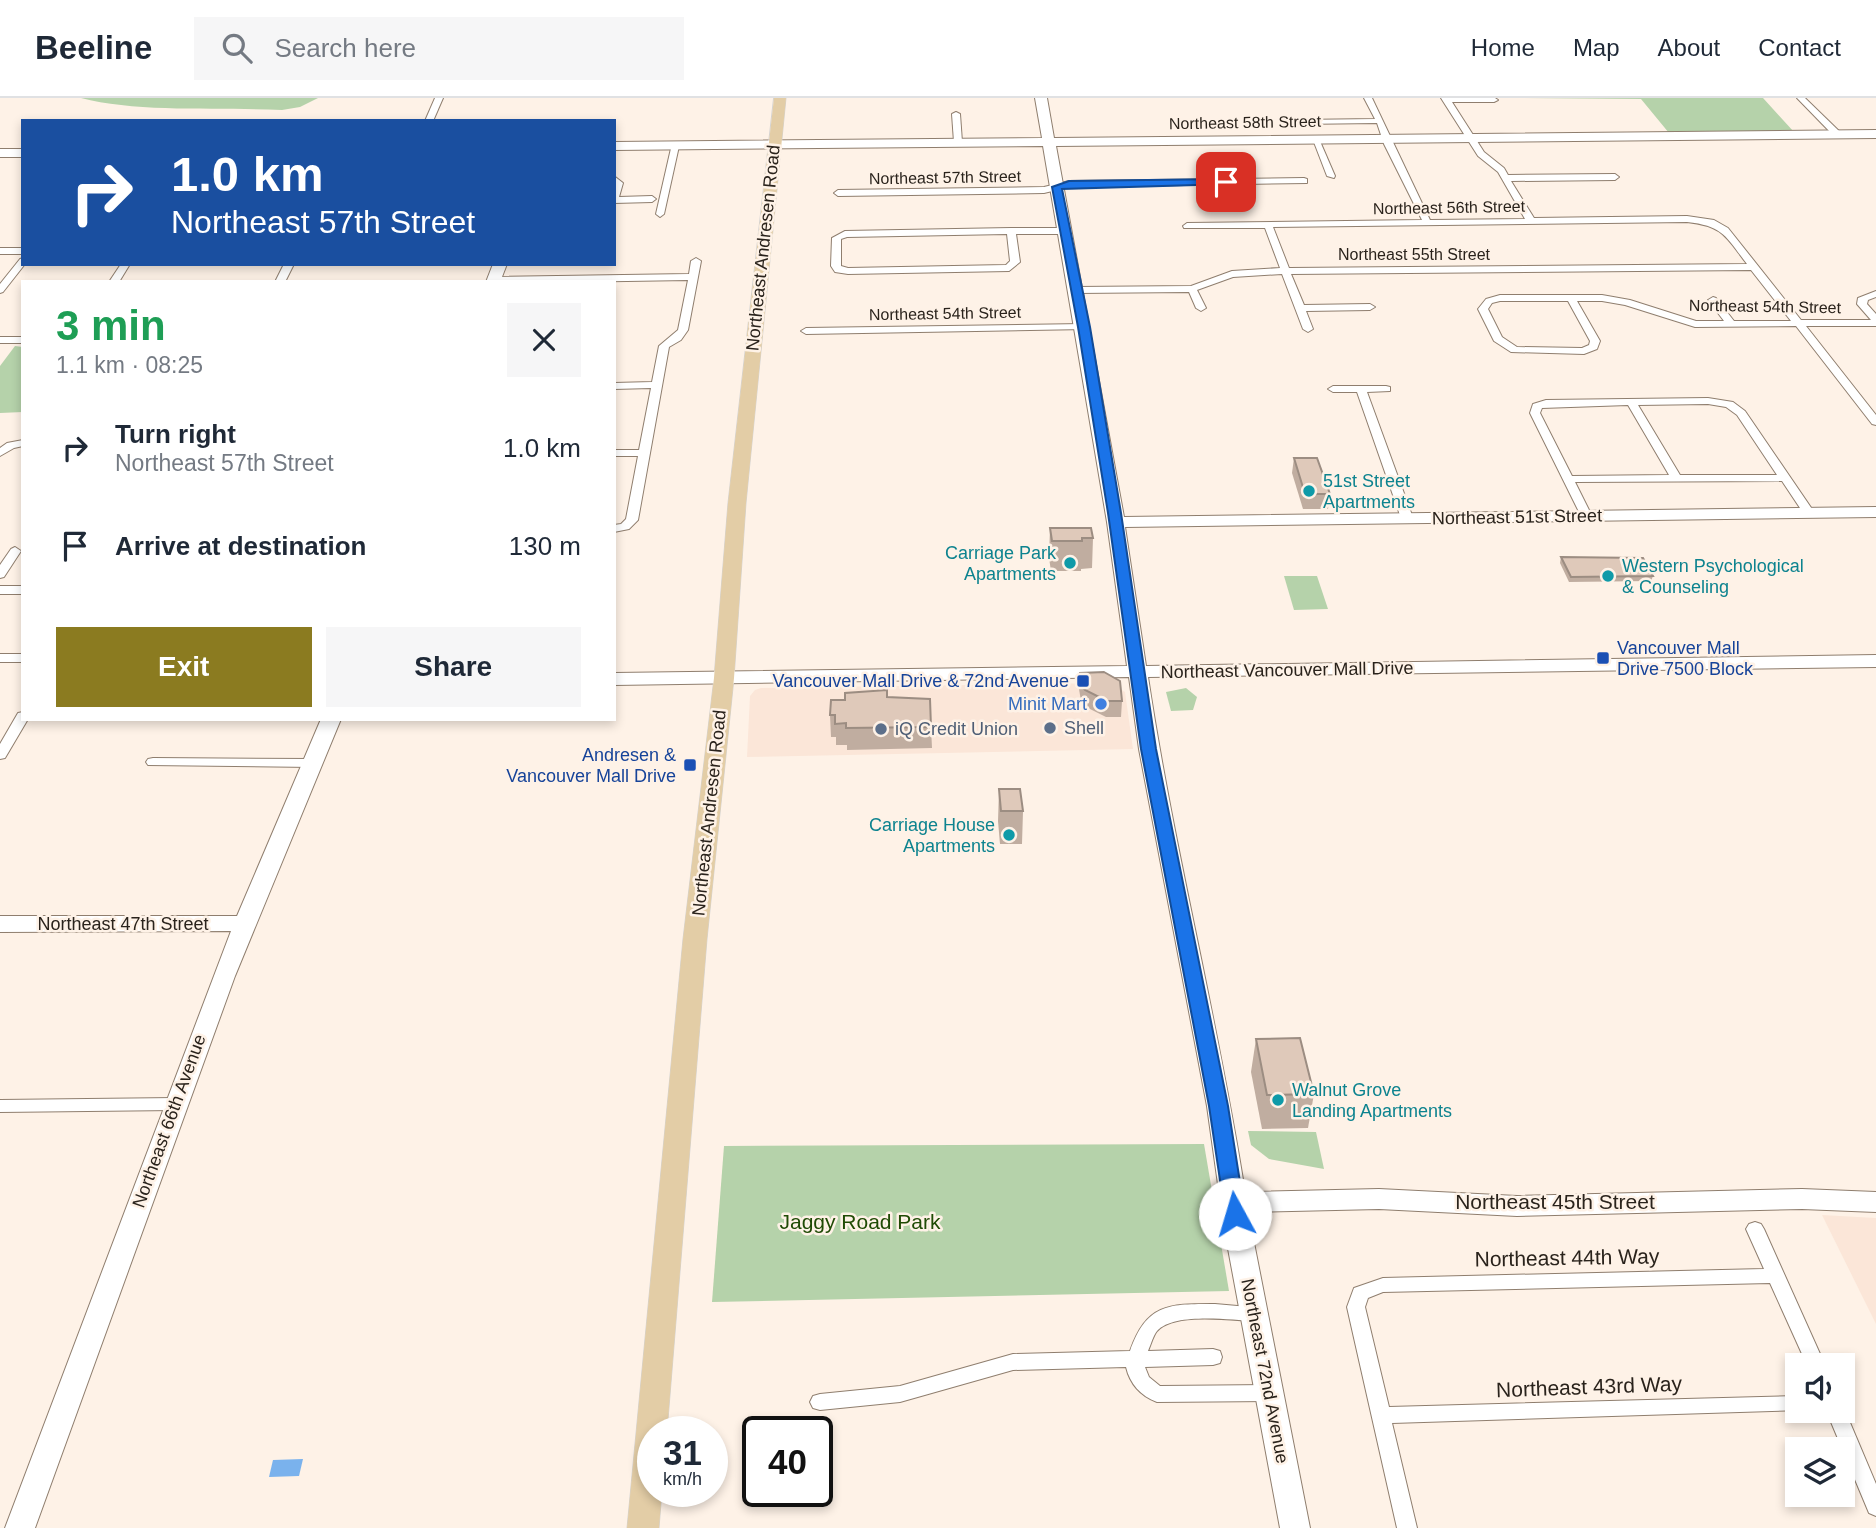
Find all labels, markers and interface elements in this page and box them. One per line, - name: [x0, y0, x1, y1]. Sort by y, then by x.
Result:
- search box: [194, 17, 684, 80]
- text: Beeline: [35, 29, 152, 66]
- icon: search: [218, 29, 256, 67]
- text: Search here: [274, 33, 416, 63]
- text: Home: [1471, 34, 1535, 61]
- text: Map: [1573, 34, 1620, 61]
- text: About: [1658, 34, 1720, 61]
- text: Contact: [1758, 34, 1841, 61]
- street label: Northeast 58th Street: [1169, 113, 1322, 132]
- street label: Northeast Andresen Road: [742, 144, 784, 352]
- icon: right: [56, 147, 147, 238]
- text: 1.0 km: [171, 147, 324, 201]
- pin: [1196, 152, 1256, 212]
- icon: arrive: [1207, 163, 1245, 201]
- street label: Northeast 57th Street: [869, 168, 1022, 187]
- street label: Northeast 56th Street: [1373, 198, 1526, 217]
- text: Northeast 57th Street: [171, 204, 475, 240]
- street label: Northeast 55th Street: [1338, 246, 1491, 263]
- street label: Northeast 54th Street: [1689, 297, 1842, 316]
- text: 3 min: [56, 302, 166, 349]
- button: close: [507, 303, 581, 377]
- street label: Northeast 54th Street: [869, 304, 1022, 323]
- text: 1.1 km · 08:25: [56, 352, 203, 378]
- text: Turn right: [115, 419, 236, 449]
- icon: right: [56, 429, 94, 467]
- text: 1.0 km: [503, 433, 581, 463]
- text: Northeast 57th Street: [115, 450, 334, 476]
- place label: 51st Street Apartments: [1323, 471, 1415, 512]
- marker: 51st Street Apartments: [1301, 483, 1317, 499]
- street label: Northeast 51st Street: [1432, 506, 1602, 528]
- icon: arrive: [56, 527, 94, 565]
- text: Arrive at destination: [115, 531, 366, 561]
- text: 130 m: [509, 531, 581, 561]
- place label: Carriage Park Apartments: [945, 543, 1057, 584]
- marker: Carriage Park Apartments: [1062, 555, 1078, 571]
- place label: Western Psychological & Counseling: [1622, 556, 1804, 597]
- marker: Western Psychological & Counseling: [1600, 568, 1616, 584]
- button: Exit: [56, 627, 312, 707]
- button: Share: [326, 627, 581, 707]
- place label: Vancouver Mall Drive 7500 Block: [1617, 638, 1754, 679]
- marker: Vancouver Mall Drive 7500 Block: [1595, 650, 1611, 666]
- street label: Northeast Vancouver Mall Drive: [1160, 658, 1414, 682]
- place label: Vancouver Mall Drive & 72nd Avenue: [772, 671, 1069, 691]
- marker: Vancouver Mall Drive & 72nd Avenue: [1075, 673, 1091, 689]
- place label: Minit Mart: [1008, 694, 1087, 714]
- marker: Minit Mart: [1093, 696, 1109, 712]
- street label: Northeast Andresen Road: [688, 709, 730, 917]
- place label: Shell: [1064, 718, 1104, 738]
- place label: iQ Credit Union: [895, 719, 1018, 739]
- marker: Shell: [1042, 720, 1058, 736]
- marker: iQ Credit Union: [873, 721, 889, 737]
- place label: Andresen & Vancouver Mall Drive: [506, 745, 676, 786]
- marker: Andresen & Vancouver Mall Drive: [682, 757, 698, 773]
- place label: Carriage House Apartments: [869, 815, 995, 856]
- marker: Carriage House Apartments: [1001, 827, 1017, 843]
- street label: Northeast 47th Street: [37, 914, 209, 934]
- street label: Northeast 66th Avenue: [128, 1032, 210, 1210]
- place label: Walnut Grove Landing Apartments: [1292, 1080, 1452, 1121]
- marker: Walnut Grove Landing Apartments: [1270, 1092, 1286, 1108]
- position arrow: [1198, 1177, 1272, 1251]
- street label: Northeast 45th Street: [1455, 1190, 1655, 1213]
- park label: Jaggy Road Park: [779, 1210, 941, 1233]
- street label: Northeast 44th Way: [1474, 1244, 1660, 1271]
- street label: Northeast 72nd Avenue: [1237, 1277, 1293, 1465]
- map controls: [1785, 1353, 1855, 1507]
- button: sound: [1785, 1353, 1855, 1423]
- street label: Northeast 43rd Way: [1496, 1372, 1683, 1401]
- speed limit sign: 40: [742, 1416, 833, 1507]
- text: 31: [663, 1433, 702, 1472]
- button: layers: [1785, 1437, 1855, 1507]
- text: km/h: [663, 1469, 702, 1489]

